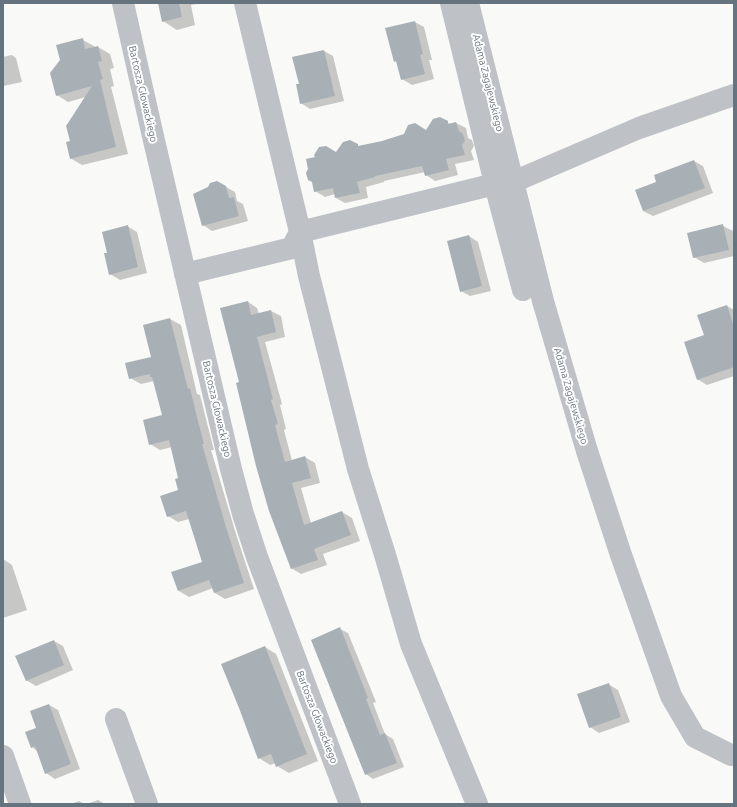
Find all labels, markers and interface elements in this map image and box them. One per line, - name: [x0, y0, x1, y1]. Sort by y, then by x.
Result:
- street label: Adama Zagajewskiego: [470, 33, 506, 133]
- street label: Bartosza Głowackiego: [126, 45, 160, 143]
- street label: Adama Zagajewskiego: [551, 346, 591, 446]
- street label: Bartosza Głowackiego: [200, 360, 234, 458]
- street label: Bartosza Głowackiego: [294, 669, 340, 765]

